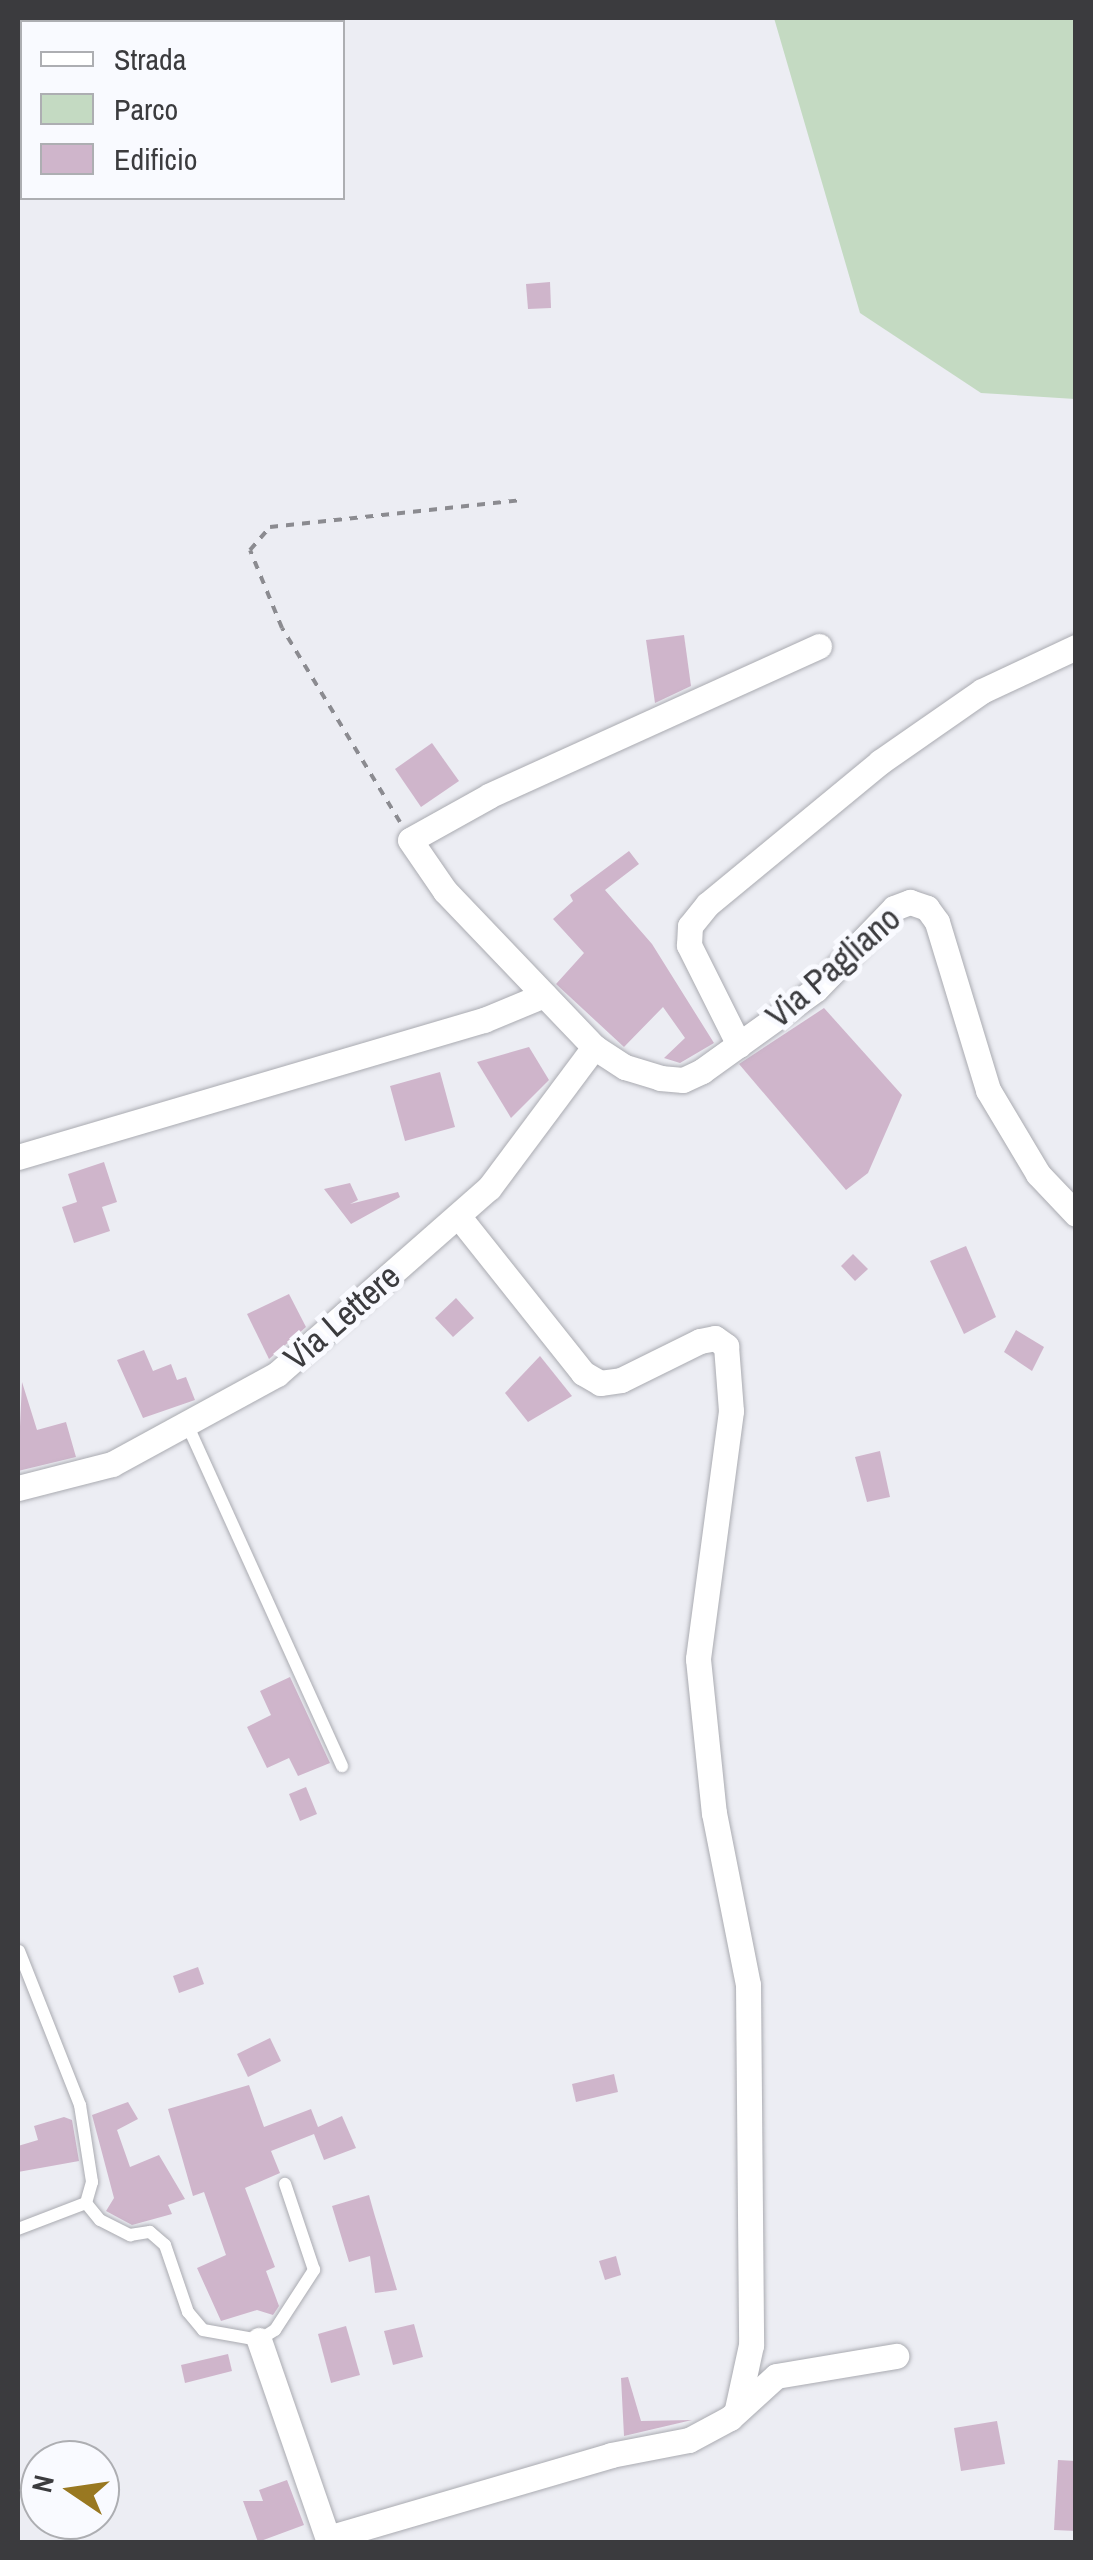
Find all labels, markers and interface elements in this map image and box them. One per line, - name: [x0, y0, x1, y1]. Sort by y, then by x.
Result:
- legend: [20, 20, 345, 200]
- text: Strada: [114, 39, 186, 79]
- text: Parco: [114, 89, 178, 129]
- text: Edificio: [114, 139, 197, 179]
- street label: Via Pagliano: [757, 897, 909, 1037]
- street label: Via Lettere: [275, 1255, 409, 1379]
- north arrow: [20, 2440, 120, 2540]
- text: N: [22, 2471, 63, 2496]

